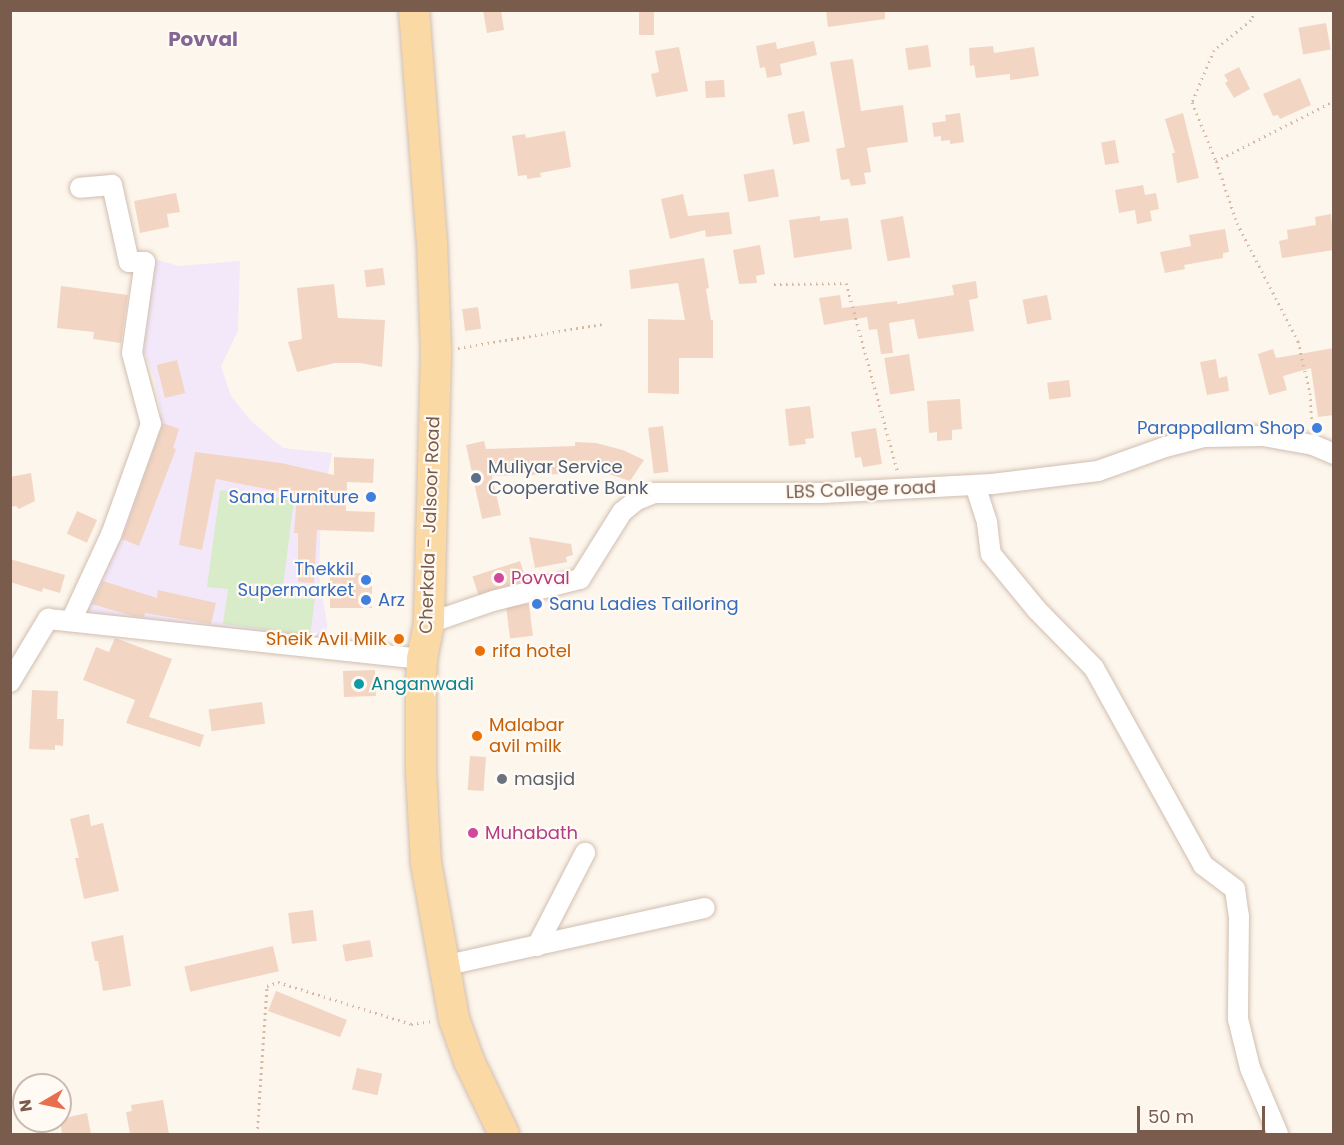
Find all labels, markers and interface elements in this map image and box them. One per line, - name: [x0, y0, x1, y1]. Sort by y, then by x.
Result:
- district label: Povval: [168, 27, 238, 51]
- street label: Cherkala - Jalsoor Road: [415, 416, 445, 634]
- place label: Parappallam Shop: [1137, 417, 1305, 439]
- marker: Parappallam Shop: [1310, 421, 1324, 435]
- place label: Muliyar Service Cooperative Bank: [488, 457, 648, 500]
- marker: Muliyar Service Cooperative Bank: [469, 471, 483, 485]
- street label: LBS College road: [786, 477, 936, 503]
- place label: Sana Furniture: [229, 486, 359, 508]
- marker: Sana Furniture: [364, 490, 378, 504]
- place label: Thekkil Supermarket: [237, 559, 354, 602]
- place label: Povval: [511, 567, 570, 589]
- marker: Povval: [492, 571, 506, 585]
- marker: Thekkil Supermarket: [359, 573, 373, 587]
- place label: Arz: [378, 589, 405, 611]
- marker: Arz: [359, 593, 373, 607]
- place label: Sanu Ladies Tailoring: [549, 593, 739, 615]
- marker: Sanu Ladies Tailoring: [530, 597, 544, 611]
- place label: Sheik Avil Milk: [266, 628, 387, 650]
- marker: Sheik Avil Milk: [392, 632, 406, 646]
- place label: rifa hotel: [492, 640, 571, 662]
- marker: rifa hotel: [473, 644, 487, 658]
- place label: Anganwadi: [371, 673, 474, 695]
- marker: Anganwadi: [352, 677, 366, 691]
- place label: Malabar avil milk: [489, 715, 564, 758]
- marker: Malabar avil milk: [470, 729, 484, 743]
- place label: masjid: [514, 768, 575, 790]
- marker: masjid: [495, 772, 509, 786]
- place label: Muhabath: [485, 822, 578, 844]
- marker: Muhabath: [466, 826, 480, 840]
- north arrow: [12, 1073, 72, 1133]
- scale bar: [1140, 1094, 1268, 1132]
- text: N: [13, 1098, 38, 1113]
- text: 50 m: [1148, 1104, 1194, 1129]

